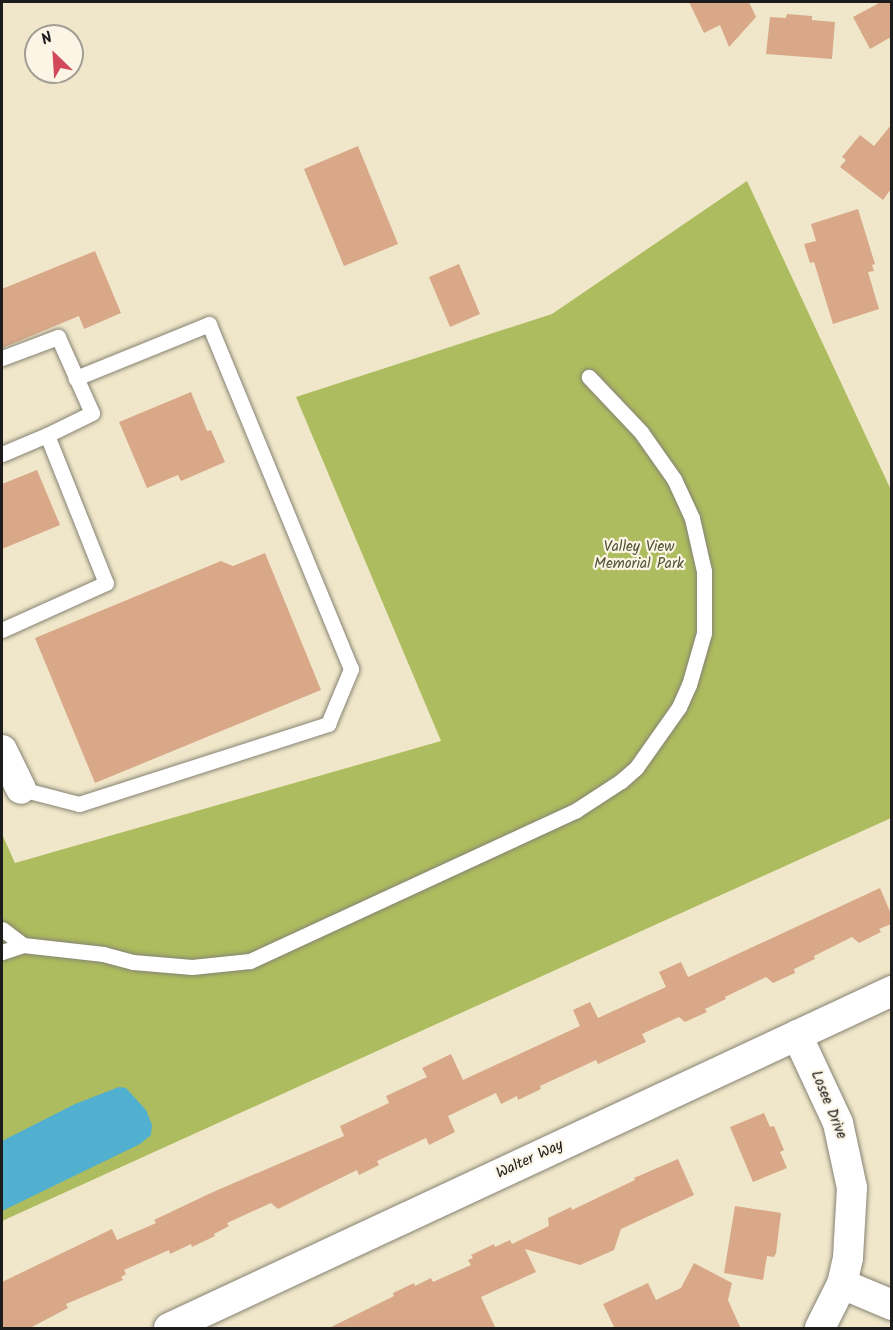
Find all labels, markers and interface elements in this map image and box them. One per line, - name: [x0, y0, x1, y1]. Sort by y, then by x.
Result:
- north arrow: [24, 24, 84, 84]
- text: N: [37, 26, 57, 53]
- park label: Valley View Memorial Park: [594, 538, 684, 573]
- street label: Losee Drive: [806, 1068, 850, 1142]
- street label: Walter Way: [494, 1137, 566, 1183]

